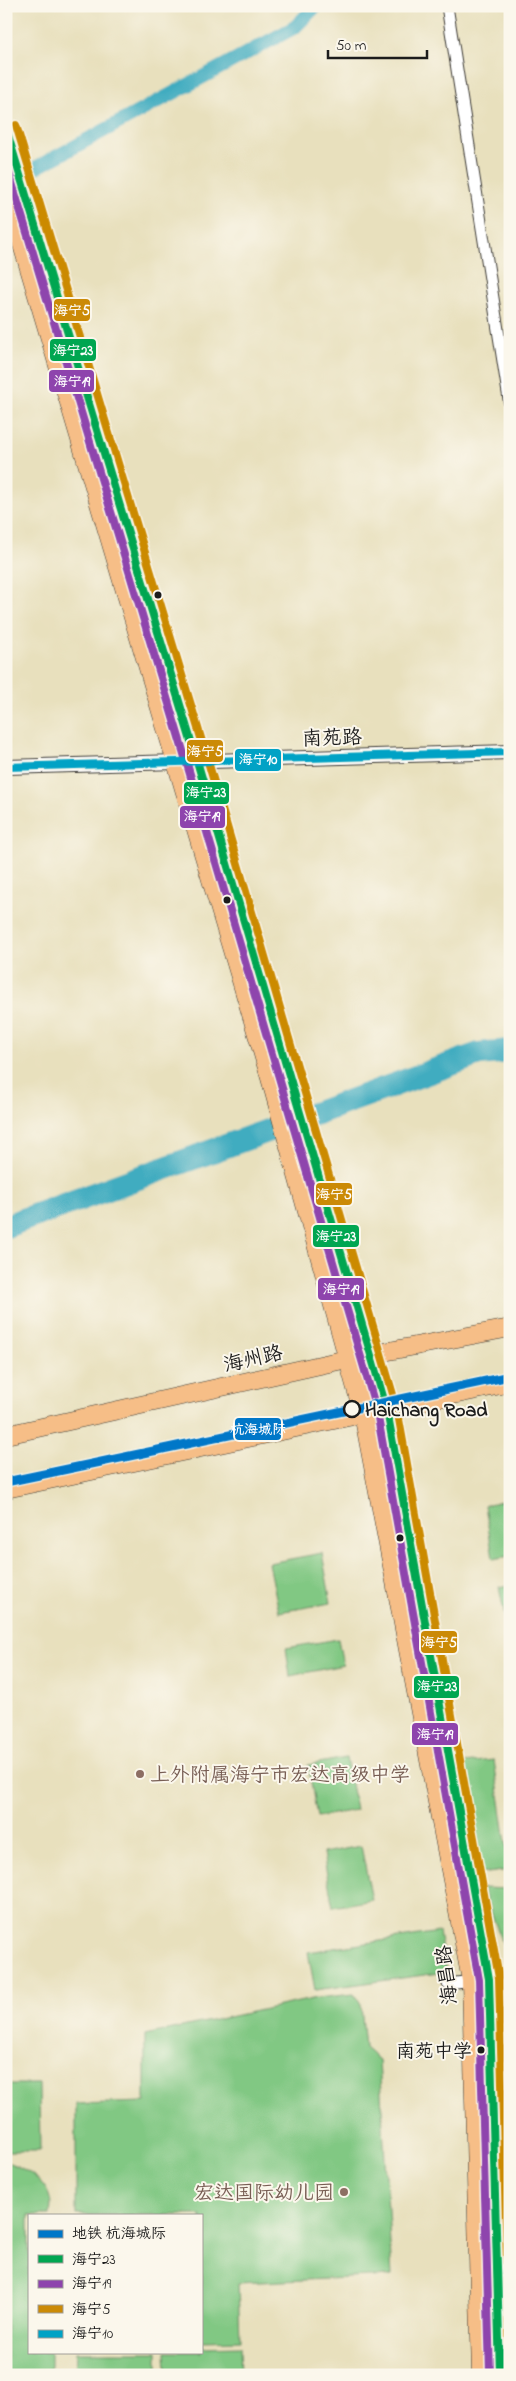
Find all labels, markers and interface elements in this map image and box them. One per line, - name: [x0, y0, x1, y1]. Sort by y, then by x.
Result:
- scale bar: [328, 28, 427, 60]
- text: 50 m: [336, 35, 367, 57]
- line badge: 海宁5: [53, 298, 91, 322]
- text: 海宁5: [54, 301, 90, 322]
- line badge: 海宁23: [49, 338, 97, 362]
- text: 海宁23: [53, 341, 94, 362]
- line badge: 海宁19: [48, 369, 95, 393]
- text: 海宁19: [54, 372, 91, 393]
- unlabelled marker: [153, 590, 163, 600]
- street label: 南苑路: [302, 724, 364, 755]
- line badge: 海宁5: [186, 739, 224, 763]
- text: 海宁5: [187, 742, 223, 763]
- line badge: 海宁10: [234, 748, 282, 772]
- text: 海宁10: [239, 750, 277, 771]
- line badge: 海宁23: [183, 781, 230, 805]
- text: 海宁23: [186, 783, 227, 804]
- line badge: 海宁19: [179, 805, 226, 829]
- text: 海宁19: [184, 807, 221, 828]
- unlabelled marker: [222, 895, 232, 905]
- line badge: 海宁5: [315, 1182, 353, 1206]
- text: 海宁5: [316, 1185, 352, 1206]
- line badge: 海宁23: [312, 1224, 360, 1248]
- text: 海宁23: [316, 1227, 357, 1248]
- line badge: 海宁19: [317, 1277, 365, 1301]
- text: 海宁19: [323, 1280, 360, 1301]
- street label: 海州路: [221, 1339, 287, 1381]
- place label: Haichang Road: [365, 1397, 488, 1427]
- marker: Haichang Road: [343, 1400, 361, 1418]
- line badge: 杭海城际: [234, 1417, 282, 1441]
- text: 杭海城际: [230, 1420, 286, 1441]
- unlabelled marker: [395, 1533, 405, 1543]
- line badge: 海宁5: [420, 1630, 458, 1654]
- text: 海宁5: [421, 1633, 457, 1654]
- line badge: 海宁23: [413, 1675, 460, 1699]
- text: 海宁23: [417, 1677, 458, 1698]
- line badge: 海宁19: [411, 1722, 459, 1746]
- text: 海宁19: [417, 1725, 454, 1746]
- place label: 上外附属海宁市宏达高级中学: [150, 1762, 410, 1791]
- marker: 上外附属海宁市宏达高级中学: [134, 1768, 146, 1780]
- street label: 海昌路: [430, 1942, 467, 2006]
- place label: 南苑中学: [396, 2039, 472, 2066]
- marker: 南苑中学: [476, 2045, 486, 2055]
- place label: 宏达国际幼儿园: [194, 2180, 334, 2209]
- marker: 宏达国际幼儿园: [338, 2186, 350, 2198]
- legend: [28, 2214, 202, 2354]
- text: 地铁 杭海城际: [72, 2223, 166, 2245]
- text: 海宁23: [72, 2249, 116, 2271]
- text: 海宁19: [72, 2273, 112, 2295]
- text: 海宁5: [72, 2299, 111, 2321]
- text: 海宁10: [72, 2323, 114, 2345]

